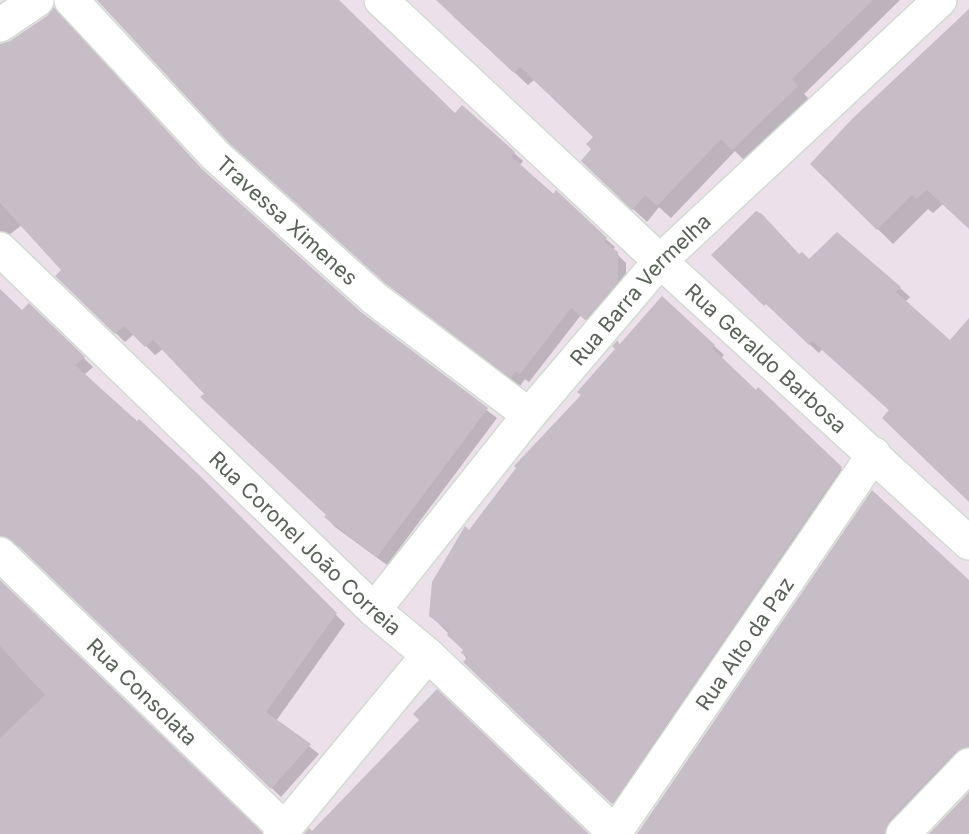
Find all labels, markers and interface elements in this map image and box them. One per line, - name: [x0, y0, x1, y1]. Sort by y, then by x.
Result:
- street label: Travessa Ximenes: [212, 150, 363, 290]
- street label: Rua Barra Vermelha: [564, 208, 715, 370]
- street label: Rua Geraldo Barbosa: [680, 278, 852, 438]
- street label: Rua Coronel João Correia: [205, 446, 406, 640]
- street label: Rua Alto da Paz: [690, 572, 799, 715]
- street label: Rua Consolata: [82, 633, 203, 750]

